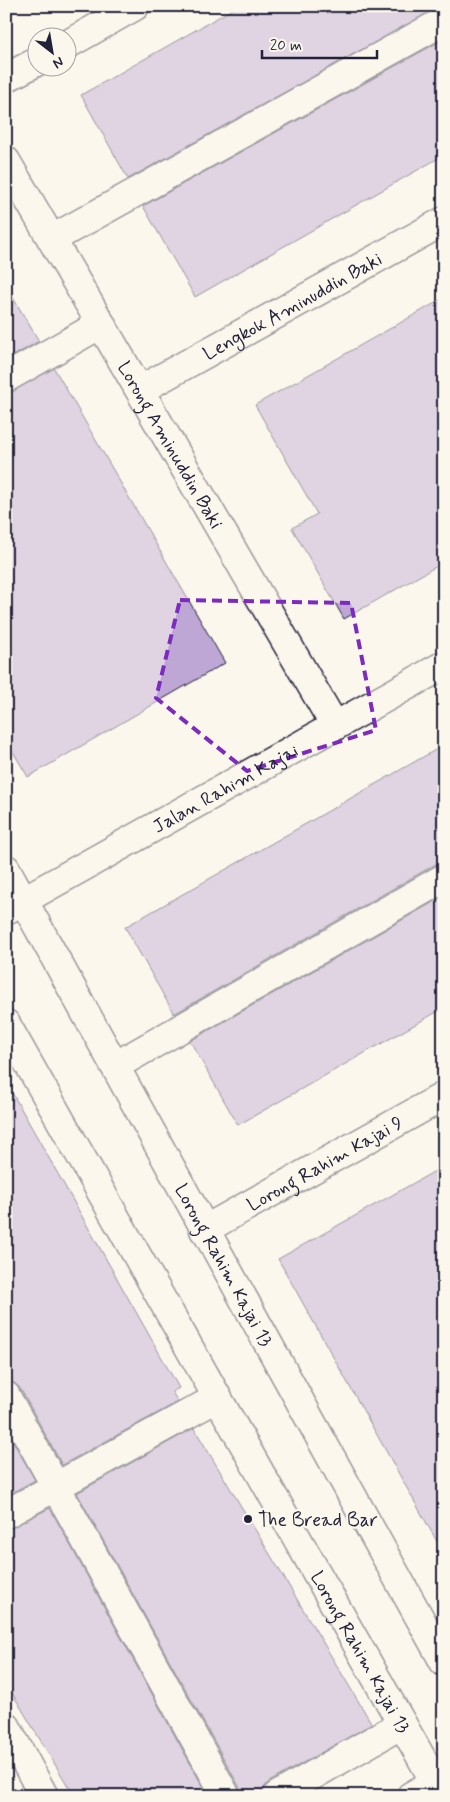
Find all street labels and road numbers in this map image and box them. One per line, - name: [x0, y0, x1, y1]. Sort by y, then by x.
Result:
- street label: Lengkok Aminuddin Baki: [199, 247, 387, 367]
- street label: Lorong Aminuddin Baki: [111, 357, 228, 533]
- street label: Jalan Rahim Kajai: [149, 738, 303, 839]
- street label: Lorong Rahim Kajai 9: [243, 1110, 408, 1218]
- street label: Lorong Rahim Kajai 13: [168, 1180, 278, 1351]
- street label: Lorong Rahim Kajai 13: [304, 1567, 416, 1738]

